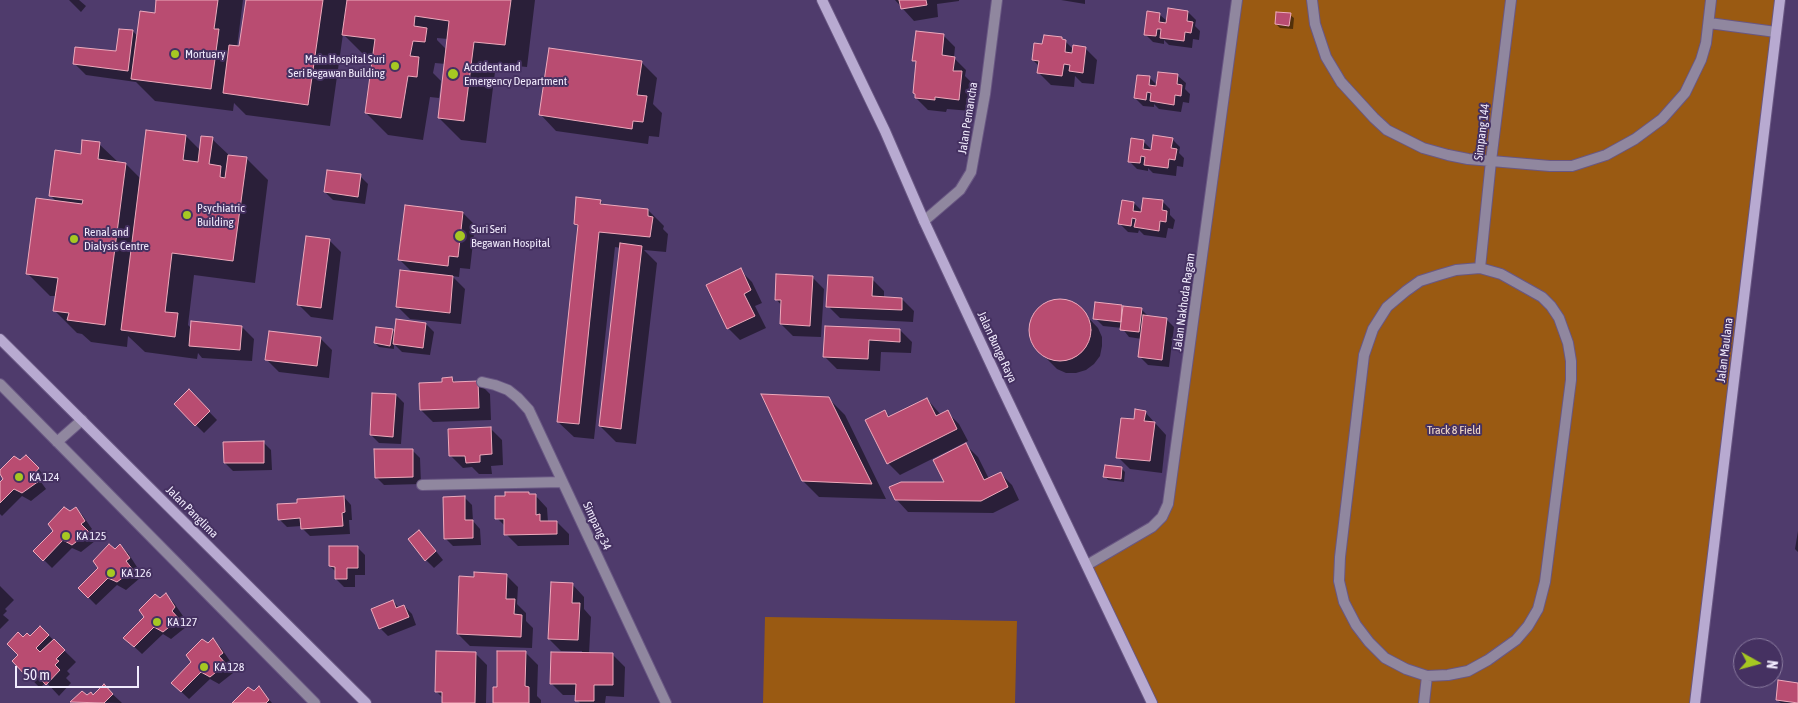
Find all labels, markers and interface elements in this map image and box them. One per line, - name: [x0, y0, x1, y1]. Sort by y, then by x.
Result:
- place label: Mortuary: [185, 47, 225, 61]
- marker: Mortuary: [169, 48, 181, 60]
- place label: Main Hospital Suri Seri Begawan Building: [288, 52, 385, 80]
- marker: Main Hospital Suri Seri Begawan Building: [389, 60, 401, 72]
- place label: Accident and Emergency Department: [464, 60, 567, 88]
- marker: Accident and Emergency Department: [446, 67, 460, 81]
- street label: Jalan Pemancha: [955, 81, 981, 155]
- street label: Simpang 144: [1471, 103, 1493, 161]
- place label: Psychiatric Building: [197, 201, 245, 229]
- marker: Psychiatric Building: [181, 209, 193, 221]
- place label: Suri Seri Begawan Hospital: [471, 222, 550, 250]
- place label: Renal and Dialysis Centre: [84, 225, 149, 253]
- marker: Suri Seri Begawan Hospital: [453, 229, 467, 243]
- marker: Renal and Dialysis Centre: [68, 233, 80, 245]
- street label: Jalan Nakhoda Ragam: [1170, 252, 1198, 352]
- street label: Jalan Bunga Raya: [974, 309, 1020, 385]
- street label: Jalan Maulana: [1714, 317, 1736, 383]
- park label: Track 8 Field: [1427, 423, 1481, 437]
- place label: KA 124: [29, 470, 59, 484]
- marker: KA 124: [13, 471, 25, 483]
- street label: Jalan Panglima: [163, 483, 221, 541]
- street label: Simpang 34: [580, 500, 614, 552]
- place label: KA 125: [76, 529, 106, 543]
- marker: KA 125: [60, 530, 72, 542]
- place label: KA 126: [121, 566, 151, 580]
- marker: KA 126: [105, 567, 117, 579]
- place label: KA 127: [167, 615, 197, 629]
- marker: KA 127: [151, 616, 163, 628]
- north arrow: [1733, 638, 1783, 688]
- scale bar: [18, 656, 141, 688]
- place label: KA 128: [214, 660, 244, 674]
- text: N: [1763, 660, 1780, 670]
- marker: KA 128: [198, 661, 210, 673]
- text: 50 m: [23, 666, 50, 683]

